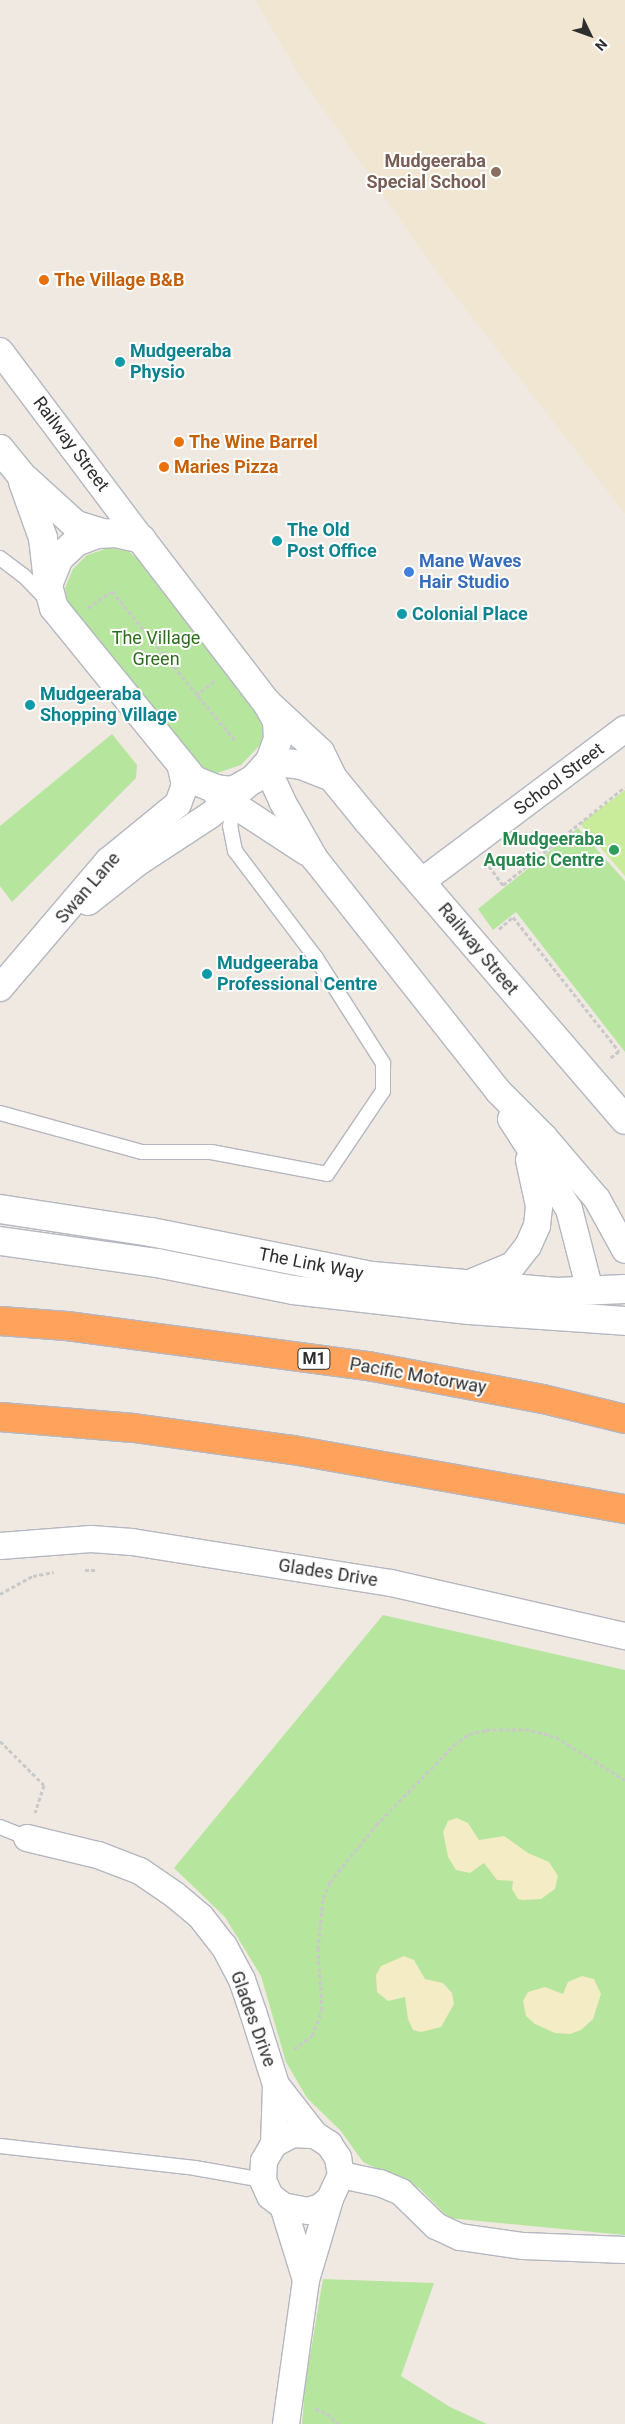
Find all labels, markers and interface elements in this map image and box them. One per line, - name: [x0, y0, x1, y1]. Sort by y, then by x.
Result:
- north arrow: [565, 10, 615, 60]
- text: N: [592, 36, 610, 54]
- place label: Mudgeeraba Special School: [366, 151, 486, 193]
- marker: Mudgeeraba Special School: [490, 166, 502, 178]
- place label: The Village B&B: [54, 269, 184, 291]
- marker: The Village B&B: [38, 274, 50, 286]
- place label: Mudgeeraba Physio: [130, 341, 231, 384]
- marker: Mudgeeraba Physio: [114, 356, 126, 368]
- street label: Railway Street: [28, 392, 114, 496]
- place label: The Wine Barrel: [189, 431, 318, 453]
- marker: The Wine Barrel: [173, 436, 185, 448]
- place label: Maries Pizza: [174, 456, 279, 478]
- marker: Maries Pizza: [158, 461, 170, 473]
- place label: The Old Post Office: [287, 520, 377, 562]
- marker: The Old Post Office: [271, 535, 283, 547]
- place label: Mane Waves Hair Studio: [419, 551, 522, 594]
- marker: Mane Waves Hair Studio: [403, 566, 415, 578]
- place label: Colonial Place: [412, 603, 528, 625]
- marker: Colonial Place: [396, 608, 408, 620]
- park label: The Village Green: [112, 628, 200, 670]
- place label: Mudgeeraba Shopping Village: [40, 684, 177, 726]
- marker: Mudgeeraba Shopping Village: [24, 699, 36, 711]
- street label: School Street: [510, 738, 608, 820]
- place label: Mudgeeraba Aquatic Centre: [484, 829, 604, 872]
- marker: Mudgeeraba Aquatic Centre: [608, 844, 620, 856]
- street label: Swan Lane: [51, 848, 125, 928]
- street label: Railway Street: [433, 899, 523, 999]
- place label: Mudgeeraba Professional Centre: [217, 953, 377, 996]
- marker: Mudgeeraba Professional Centre: [201, 968, 213, 980]
- street label: The Link Way: [257, 1243, 365, 1285]
- road number: M1: [296, 1346, 332, 1372]
- street label: Pacific Motorway: [348, 1353, 488, 1399]
- street label: Glades Drive: [277, 1554, 379, 1592]
- street label: Glades Drive: [226, 1968, 280, 2070]

